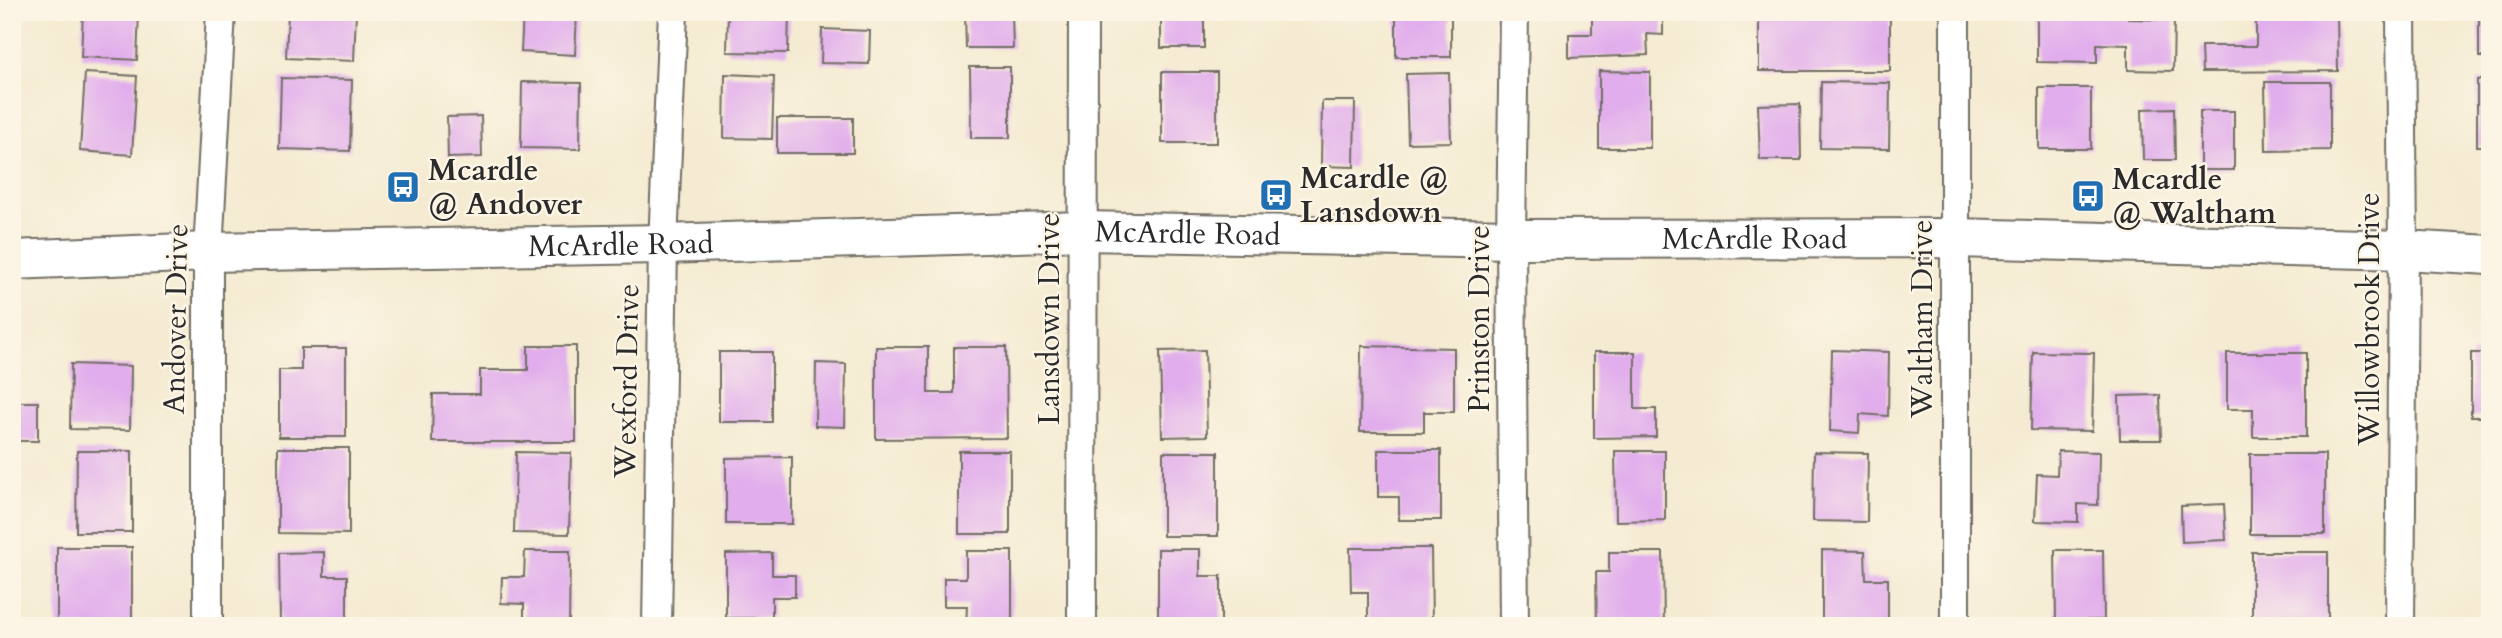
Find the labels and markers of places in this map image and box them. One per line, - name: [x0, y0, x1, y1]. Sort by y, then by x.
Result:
- place label: Mcardle @ Andover: [428, 150, 583, 225]
- place label: Mcardle @ Lansdown: [1300, 158, 1448, 233]
- place label: Mcardle @ Waltham: [2112, 159, 2277, 234]
- bus stop icon: Mcardle @ Andover: [384, 168, 422, 206]
- bus stop icon: Mcardle @ Lansdown: [1257, 176, 1295, 214]
- bus stop icon: Mcardle @ Waltham: [2069, 177, 2107, 215]

